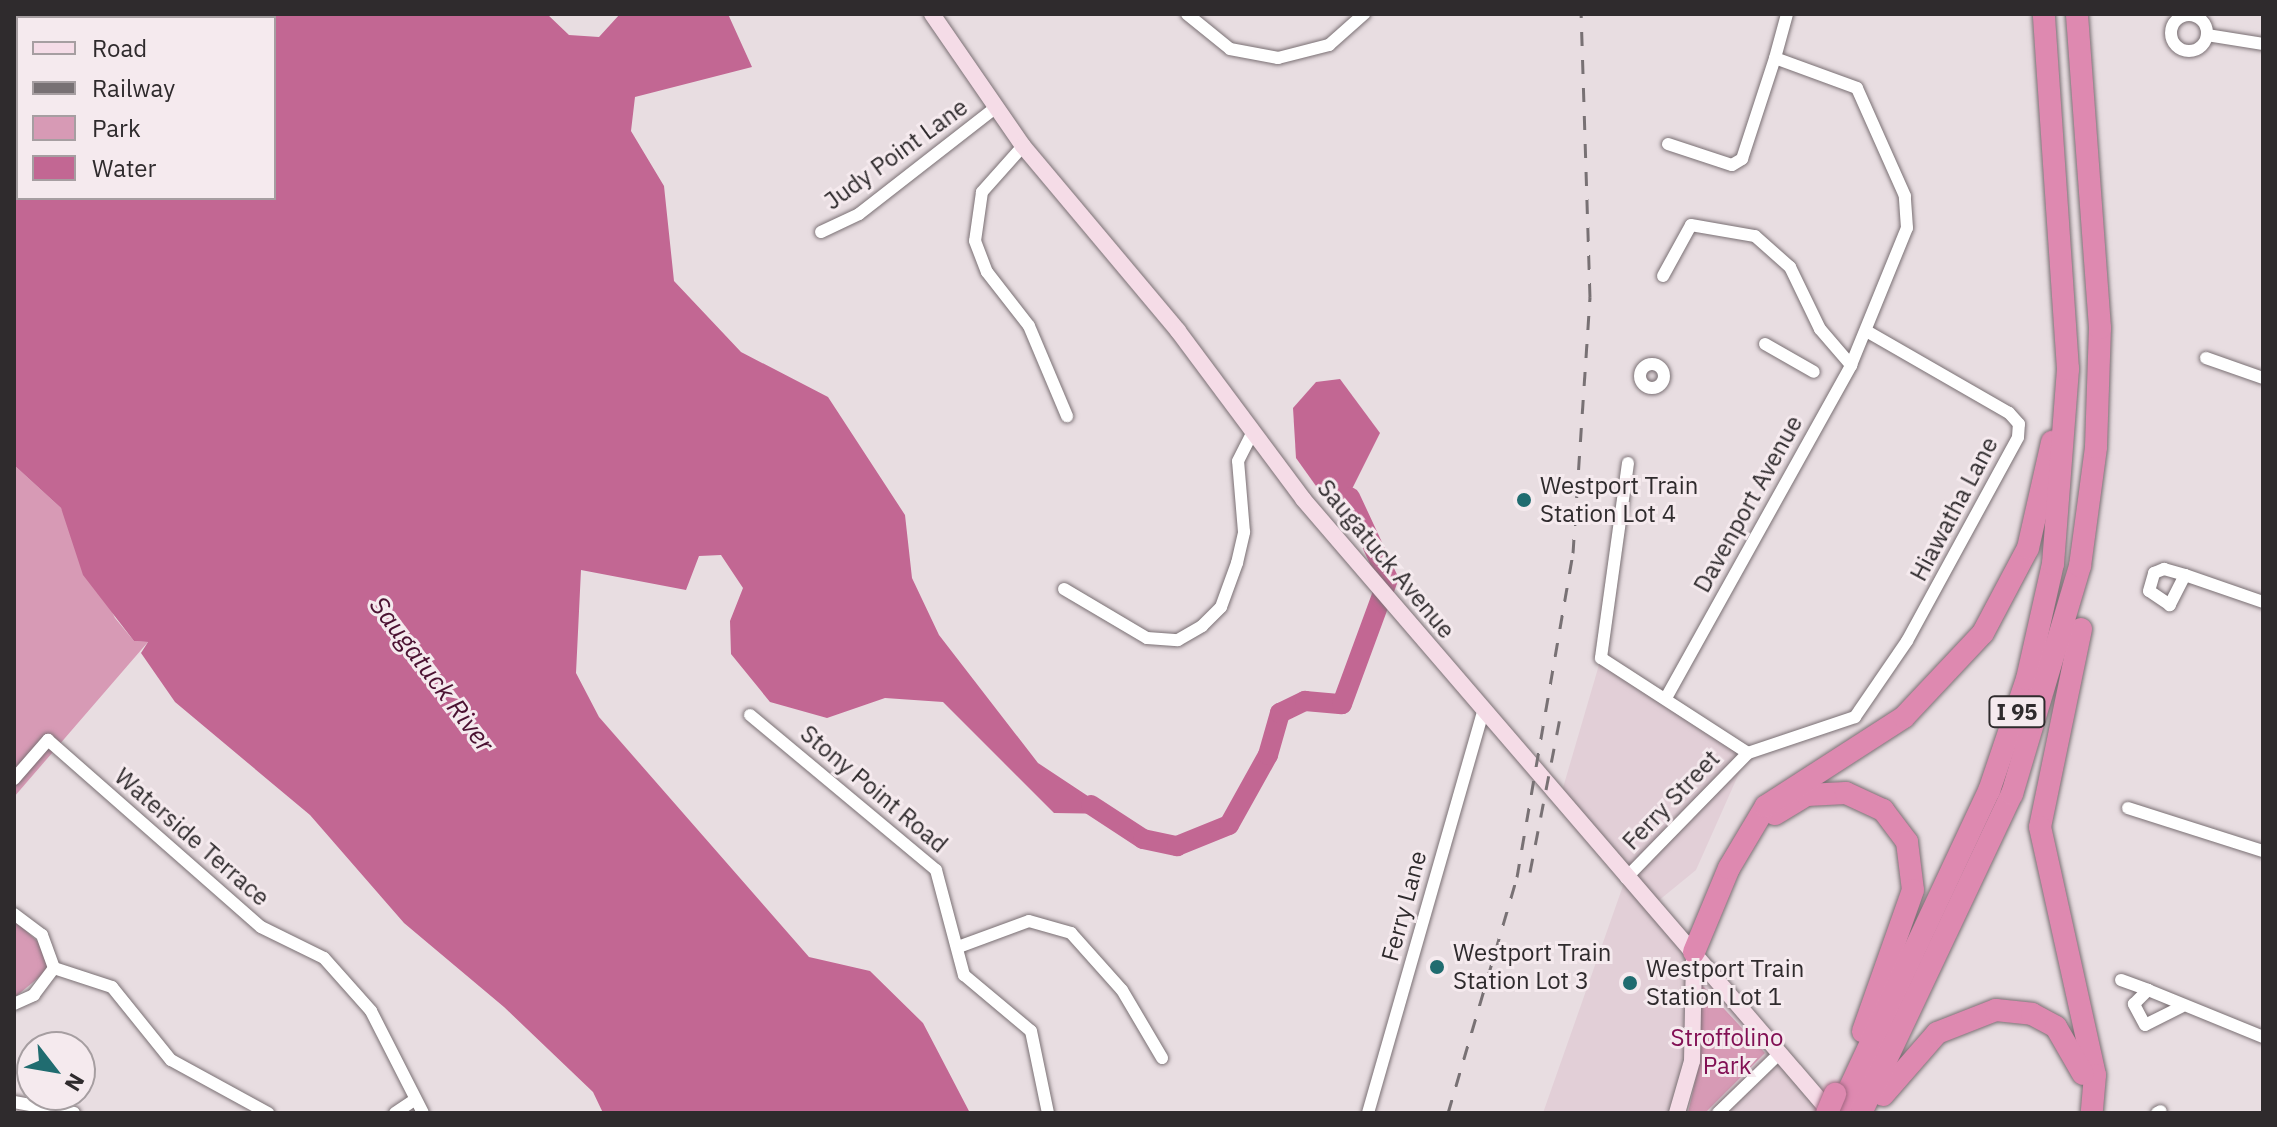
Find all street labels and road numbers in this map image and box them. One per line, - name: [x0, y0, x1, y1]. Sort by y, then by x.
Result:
- street label: Judy Point Lane: [819, 92, 973, 216]
- street label: Davenport Avenue: [1687, 411, 1809, 597]
- street label: Hiawatha Lane: [1904, 432, 2004, 586]
- street label: Saugatuck Avenue: [1311, 474, 1461, 644]
- road number: I 95: [1987, 694, 2047, 730]
- street label: Stony Point Road: [795, 719, 953, 859]
- street label: Ferry Street: [1616, 744, 1726, 856]
- street label: Waterside Terrace: [109, 762, 275, 912]
- street label: Ferry Lane: [1375, 848, 1433, 964]

